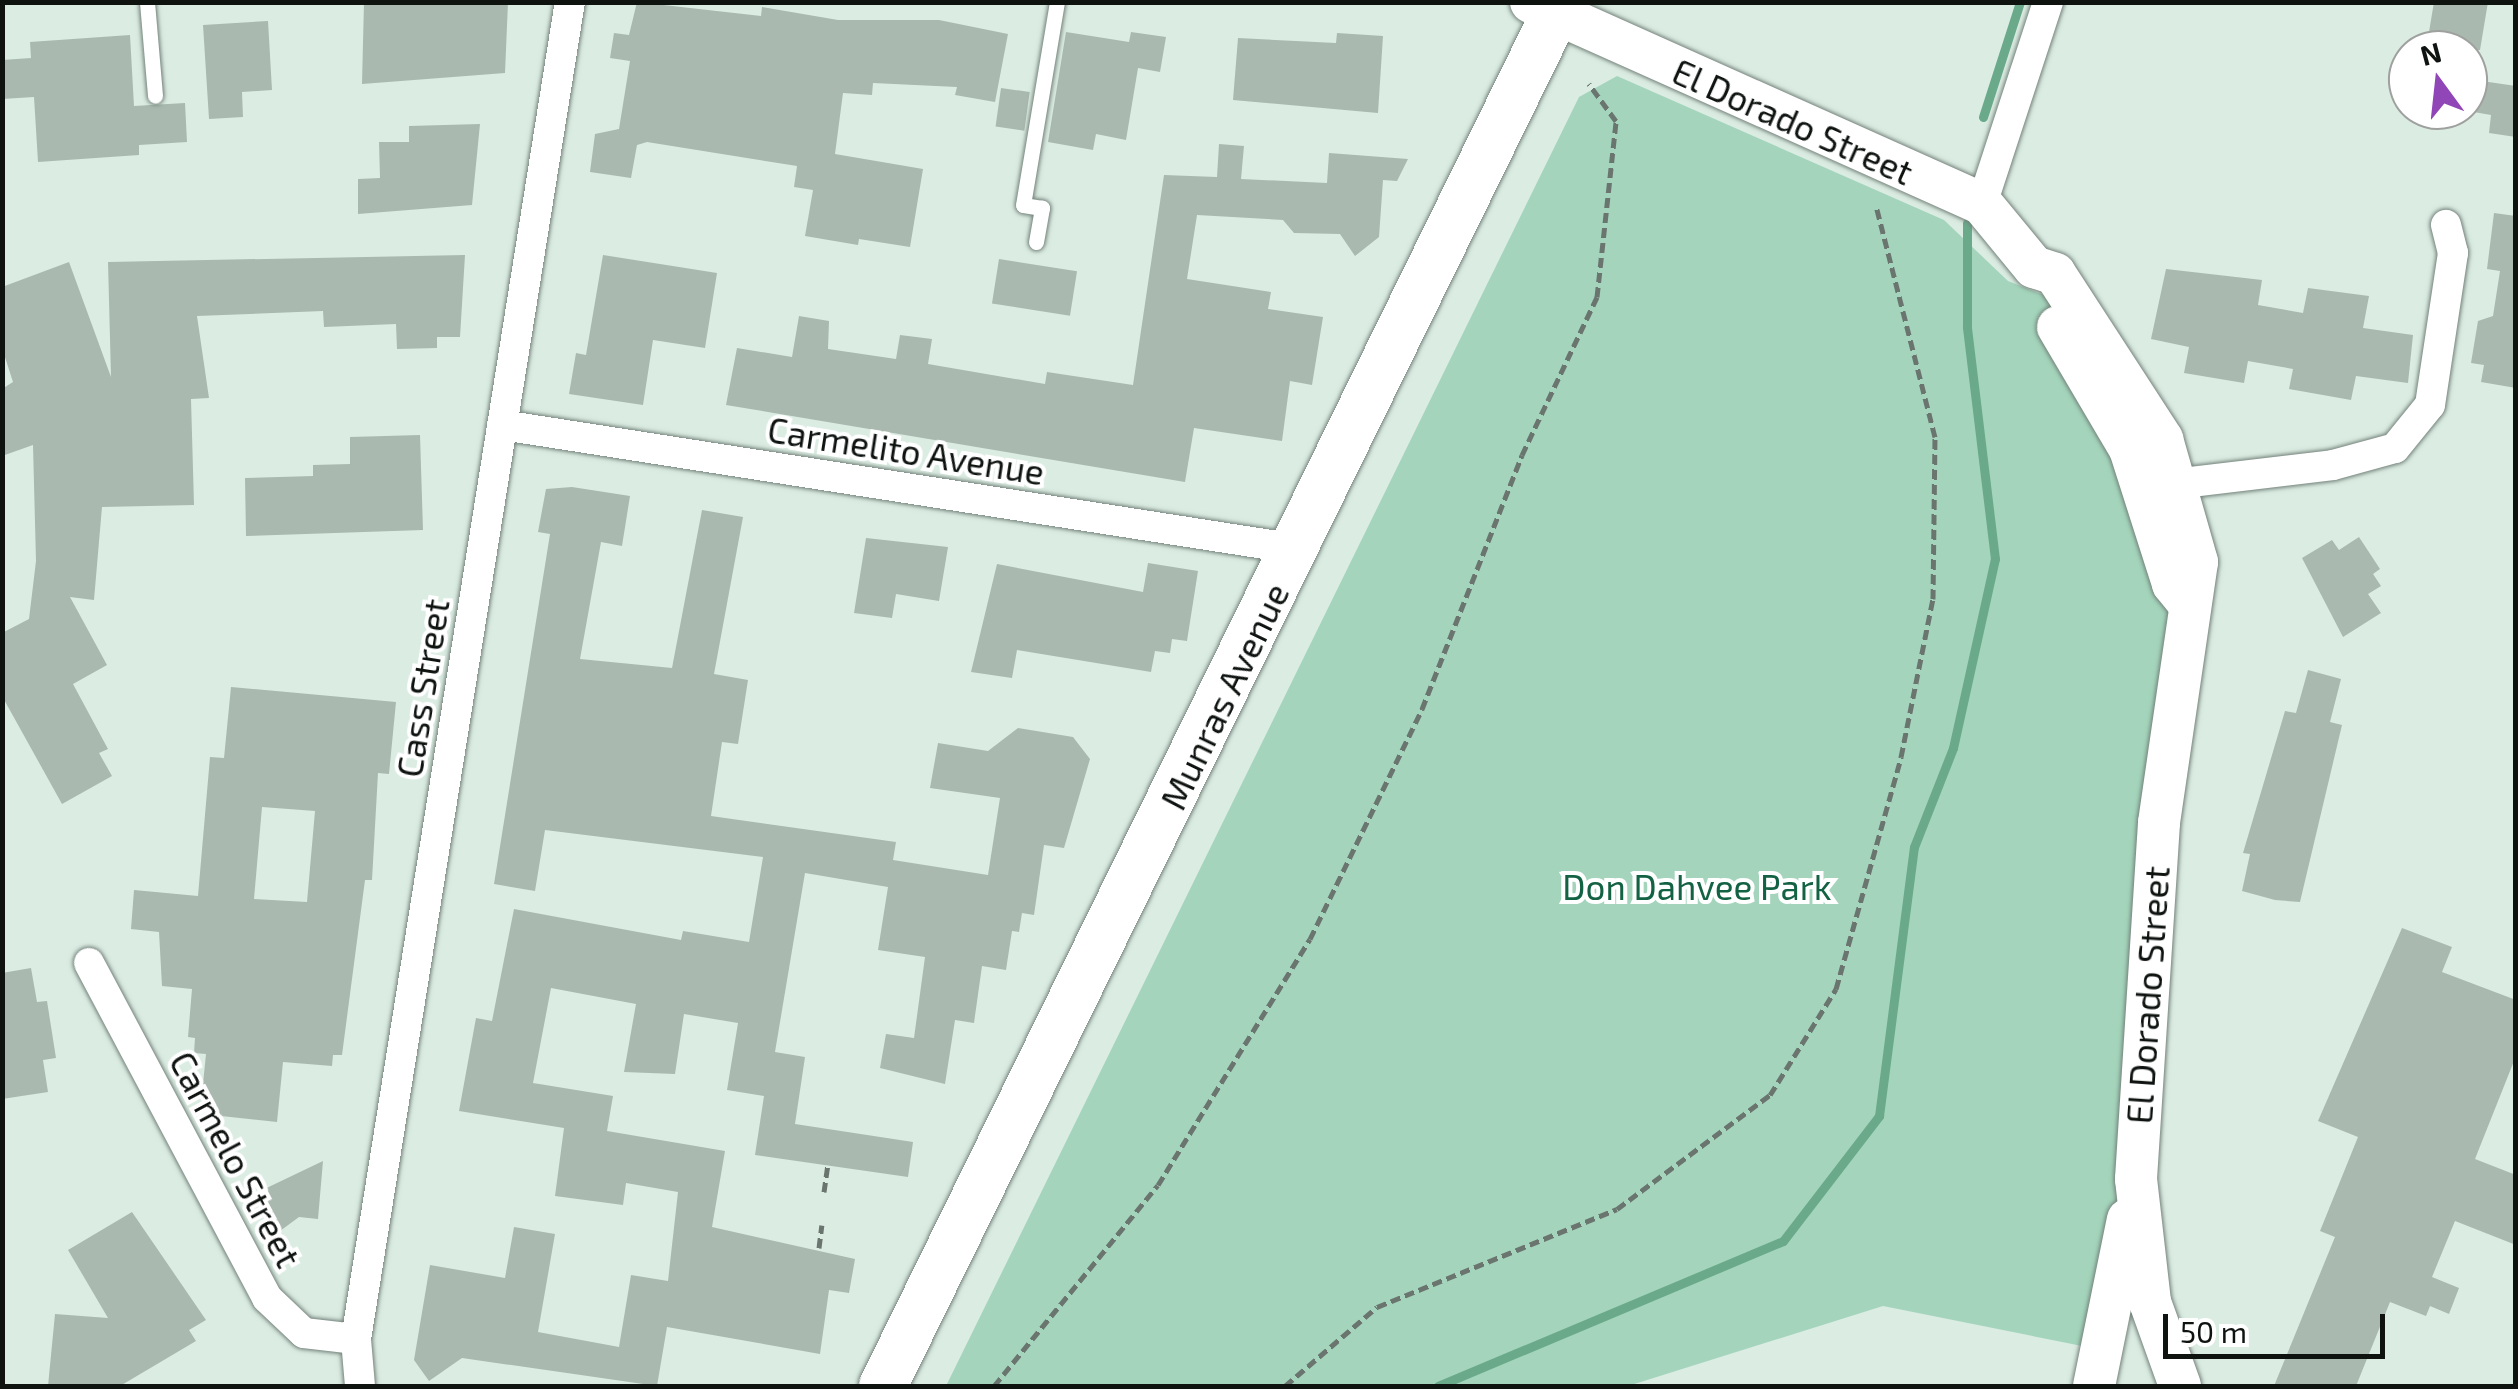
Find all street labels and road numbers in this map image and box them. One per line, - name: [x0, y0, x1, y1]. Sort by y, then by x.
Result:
- street label: El Dorado Street: [1666, 49, 1920, 193]
- street label: Carmelito Avenue: [764, 407, 1048, 493]
- street label: Munras Avenue: [1151, 576, 1297, 816]
- street label: Cass Street: [387, 596, 457, 780]
- street label: El Dorado Street: [2117, 864, 2177, 1126]
- street label: Carmelo Street: [162, 1044, 310, 1274]

